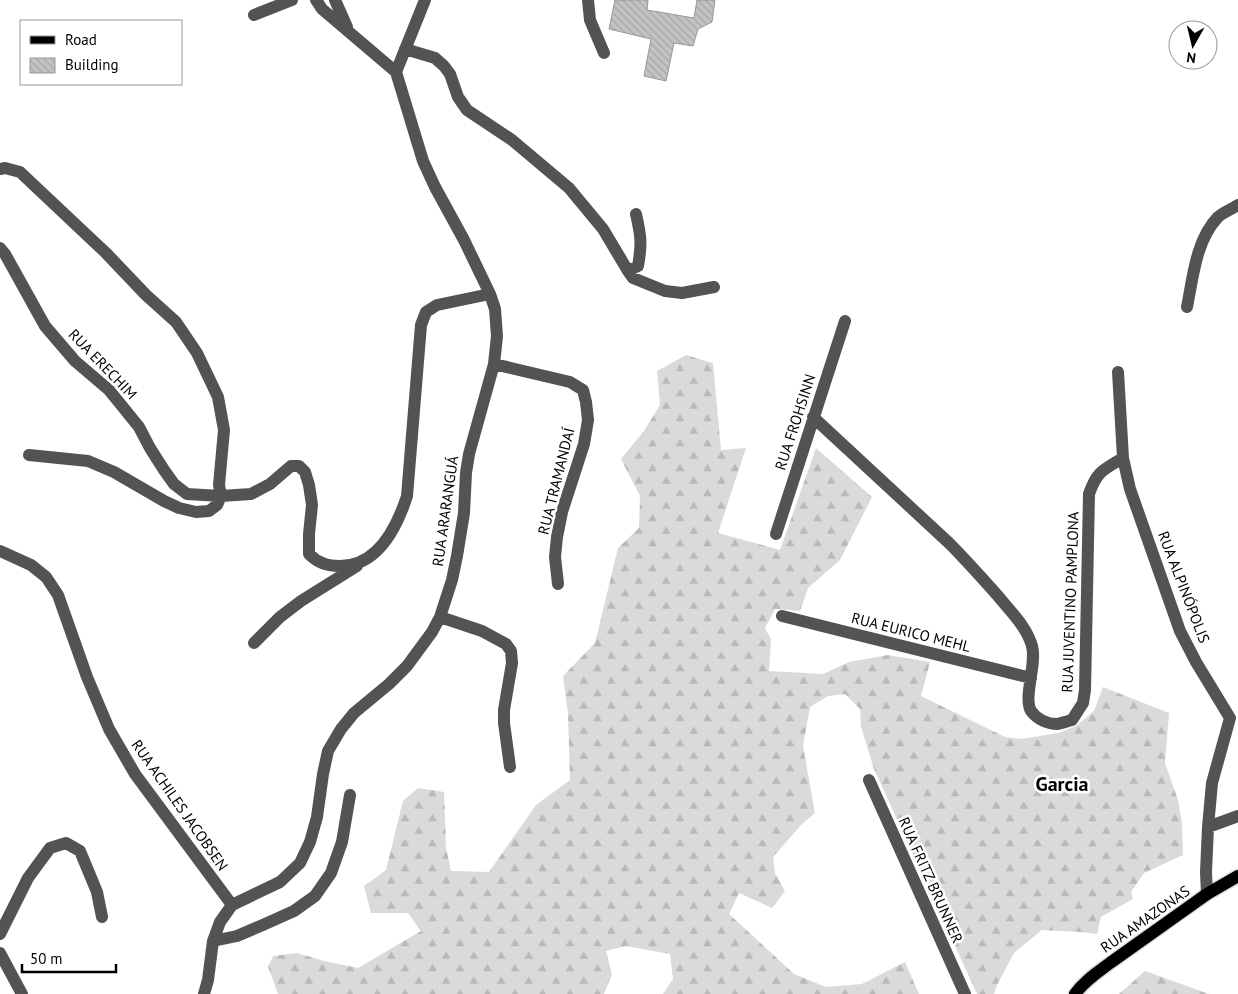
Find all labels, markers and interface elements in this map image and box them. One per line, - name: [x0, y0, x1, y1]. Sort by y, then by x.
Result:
- legend: [20, 20, 182, 85]
- north arrow: [1168, 20, 1218, 70]
- text: Road: [65, 30, 97, 49]
- text: N: [1185, 48, 1197, 67]
- text: Building: [65, 55, 119, 74]
- street label: RUA ERECHIM: [65, 325, 141, 403]
- street label: RUA FROHSINN: [771, 372, 819, 472]
- street label: RUA TRAMANDAÍ: [534, 425, 579, 536]
- street label: RUA ARARANGUÁ: [428, 454, 462, 568]
- street label: RUA JUVENTINO PAMPLONA: [1057, 511, 1083, 693]
- street label: RUA ALPINÓPOLIS: [1154, 528, 1214, 646]
- street label: RUA EURICO MEHL: [849, 608, 973, 656]
- street label: RUA ACHILES JACOBSEN: [128, 736, 232, 874]
- district label: Garcia: [1035, 771, 1089, 797]
- street label: RUA FRITZ BRUNNER: [895, 814, 967, 946]
- street label: RUA AMAZONAS: [1097, 881, 1193, 957]
- scale bar: [22, 942, 116, 974]
- text: 50 m: [30, 949, 63, 968]

